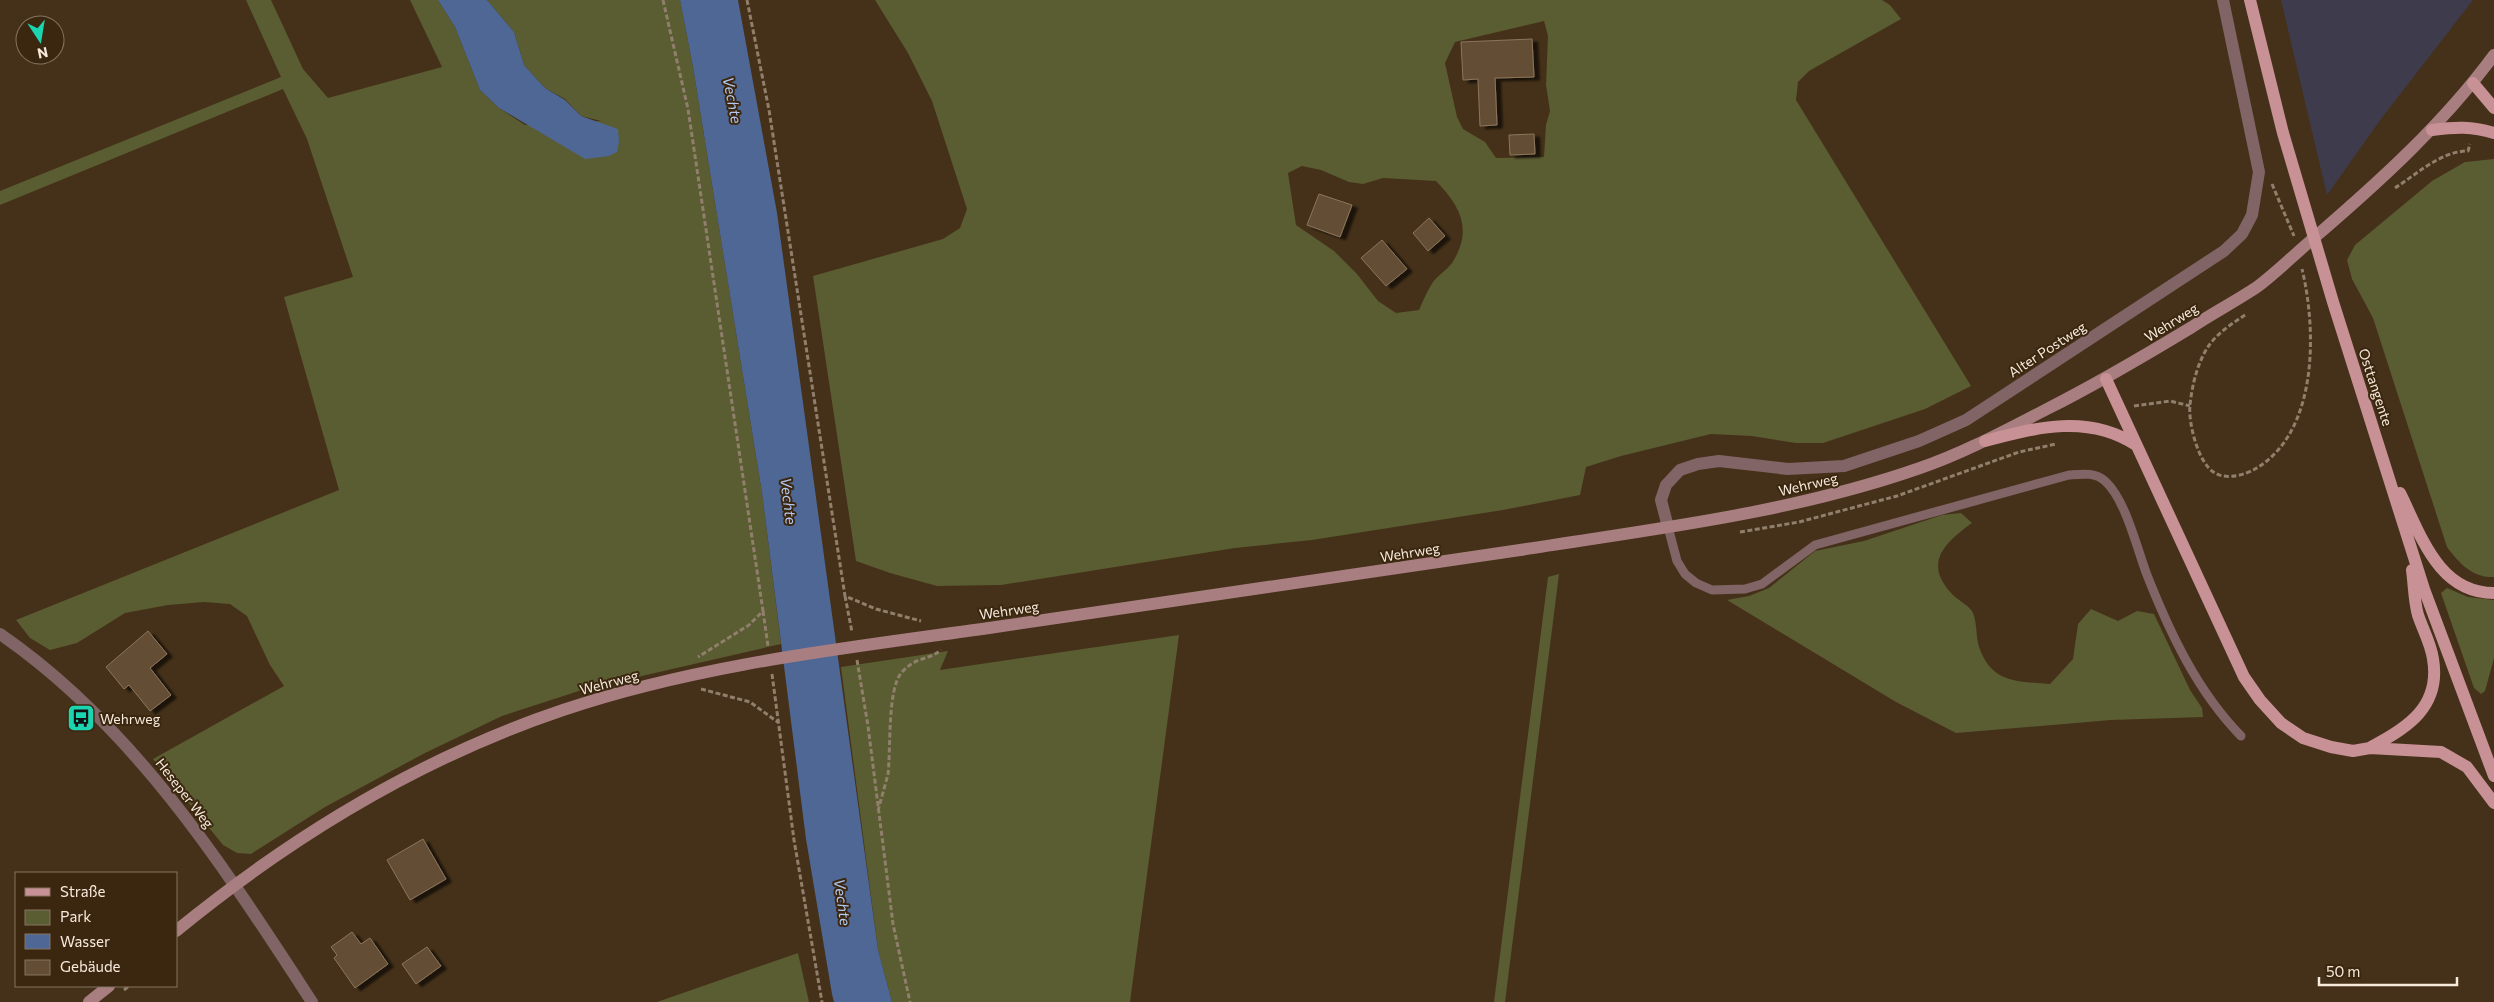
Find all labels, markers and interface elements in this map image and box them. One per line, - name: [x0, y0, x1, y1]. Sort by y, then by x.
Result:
- north arrow: [15, 15, 65, 65]
- text: N: [36, 44, 50, 63]
- water label: Vechte: [720, 75, 746, 125]
- street label: Wehrweg: [2141, 299, 2201, 345]
- street label: Alter Postweg: [2005, 317, 2089, 380]
- street label: Osttangente: [2355, 346, 2397, 428]
- street label: Wehrweg: [1777, 469, 1840, 499]
- water label: Vechte: [777, 476, 801, 526]
- street label: Wehrweg: [1379, 539, 1441, 565]
- street label: Wehrweg: [978, 597, 1040, 623]
- street label: Wehrweg: [578, 666, 641, 698]
- bus stop icon: Wehrweg: [66, 703, 96, 733]
- place label: Wehrweg: [100, 710, 161, 727]
- street label: Heseper Weg: [152, 755, 218, 832]
- legend: [15, 872, 178, 987]
- water label: Vechte: [831, 877, 855, 927]
- text: Straße: [60, 882, 106, 900]
- text: Park: [60, 907, 91, 925]
- text: Wasser: [60, 932, 110, 950]
- scale bar: [2319, 954, 2456, 986]
- text: Gebäude: [60, 957, 121, 975]
- text: 50 m: [2326, 962, 2360, 980]

